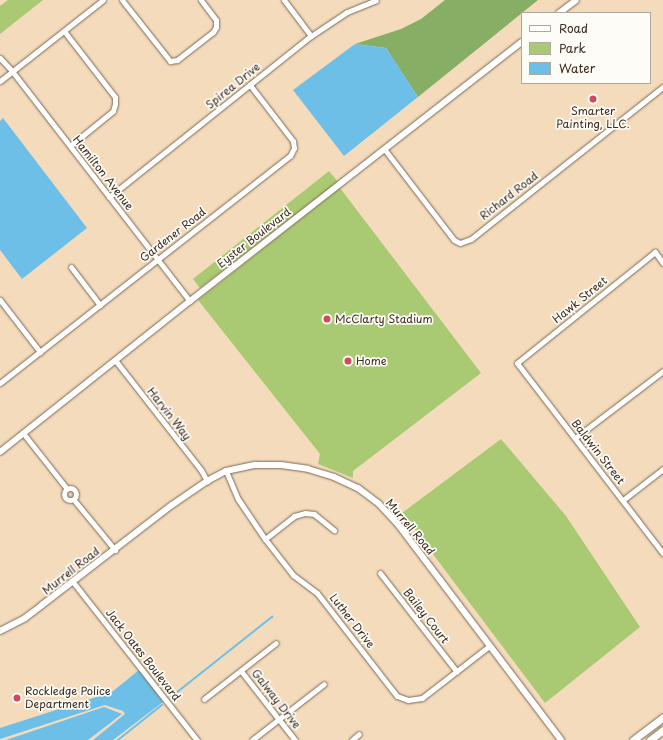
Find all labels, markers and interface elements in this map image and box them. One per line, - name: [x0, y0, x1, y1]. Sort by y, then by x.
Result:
- legend: [521, 12, 651, 84]
- text: Road: [559, 19, 588, 37]
- text: Park: [559, 39, 586, 57]
- text: Water: [559, 59, 595, 77]
- street label: Spirea Drive: [203, 60, 263, 112]
- marker: Smarter Painting, LLC.: [588, 94, 598, 104]
- place label: Smarter Painting, LLC.: [556, 105, 630, 131]
- street label: Hamilton Avenue: [70, 134, 136, 212]
- street label: Richard Road: [477, 169, 541, 223]
- street label: Gardener Road: [138, 205, 208, 265]
- street label: Eyster Boulevard: [215, 205, 293, 271]
- street label: Hawk Street: [550, 274, 610, 326]
- place label: McClarty Stadium: [335, 312, 433, 326]
- marker: McClarty Stadium: [322, 314, 332, 324]
- place label: Home: [356, 354, 387, 368]
- marker: Home: [343, 356, 353, 366]
- street label: Harvin Way: [144, 385, 194, 443]
- street label: Baldwin Street: [569, 417, 627, 487]
- street label: Murrell Road: [383, 496, 437, 558]
- street label: Murrell Road: [40, 545, 102, 597]
- street label: Bailey Court: [400, 586, 452, 646]
- street label: Luther Drive: [327, 591, 377, 651]
- street label: Jack Oates Boulevard: [102, 606, 184, 704]
- street label: Galway Drive: [249, 667, 303, 731]
- place label: Rockledge Police Department: [25, 685, 111, 711]
- marker: Rockledge Police Department: [12, 693, 22, 703]

